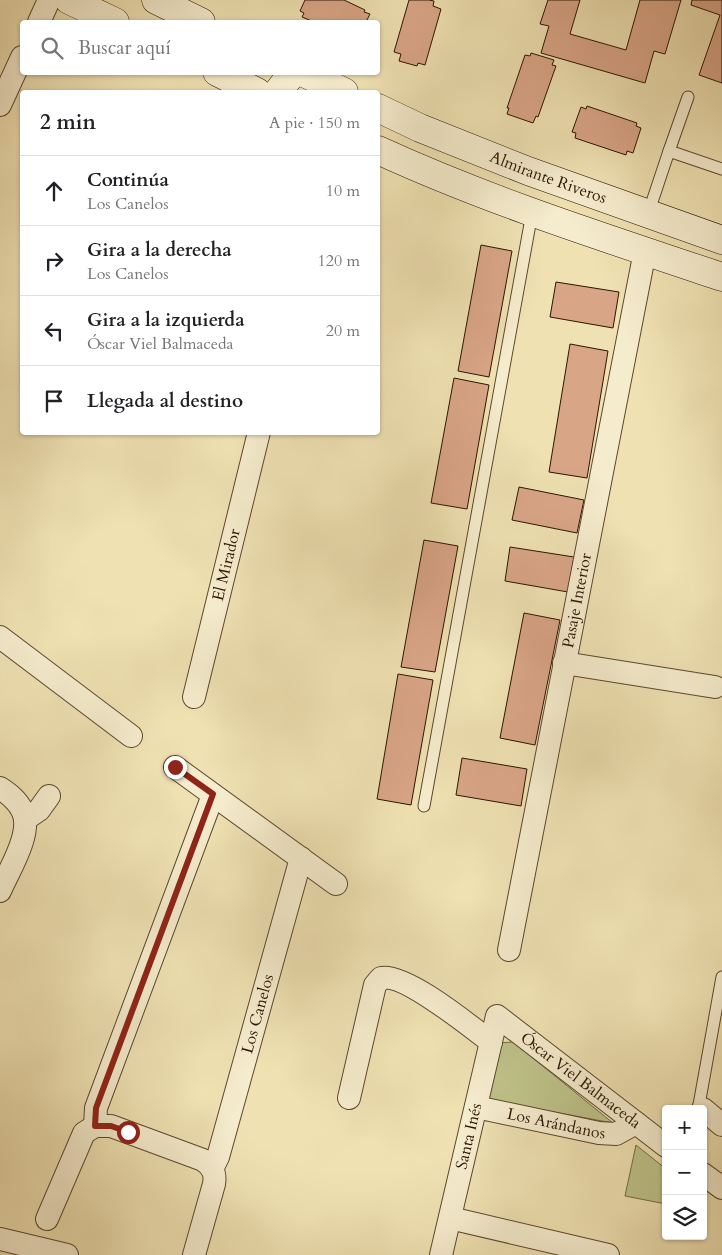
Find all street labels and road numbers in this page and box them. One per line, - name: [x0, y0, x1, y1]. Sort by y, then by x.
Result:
- street label: Almirante Riveros: [487, 146, 610, 209]
- street label: El Mirador: [207, 526, 246, 603]
- street label: Pasaje Interior: [557, 551, 597, 650]
- street label: Los Canelos: [236, 972, 279, 1056]
- street label: Óscar Viel Balmaceda: [516, 1027, 645, 1134]
- street label: Santa Inés: [450, 1101, 487, 1172]
- street label: Los Arándanos: [505, 1103, 606, 1144]

